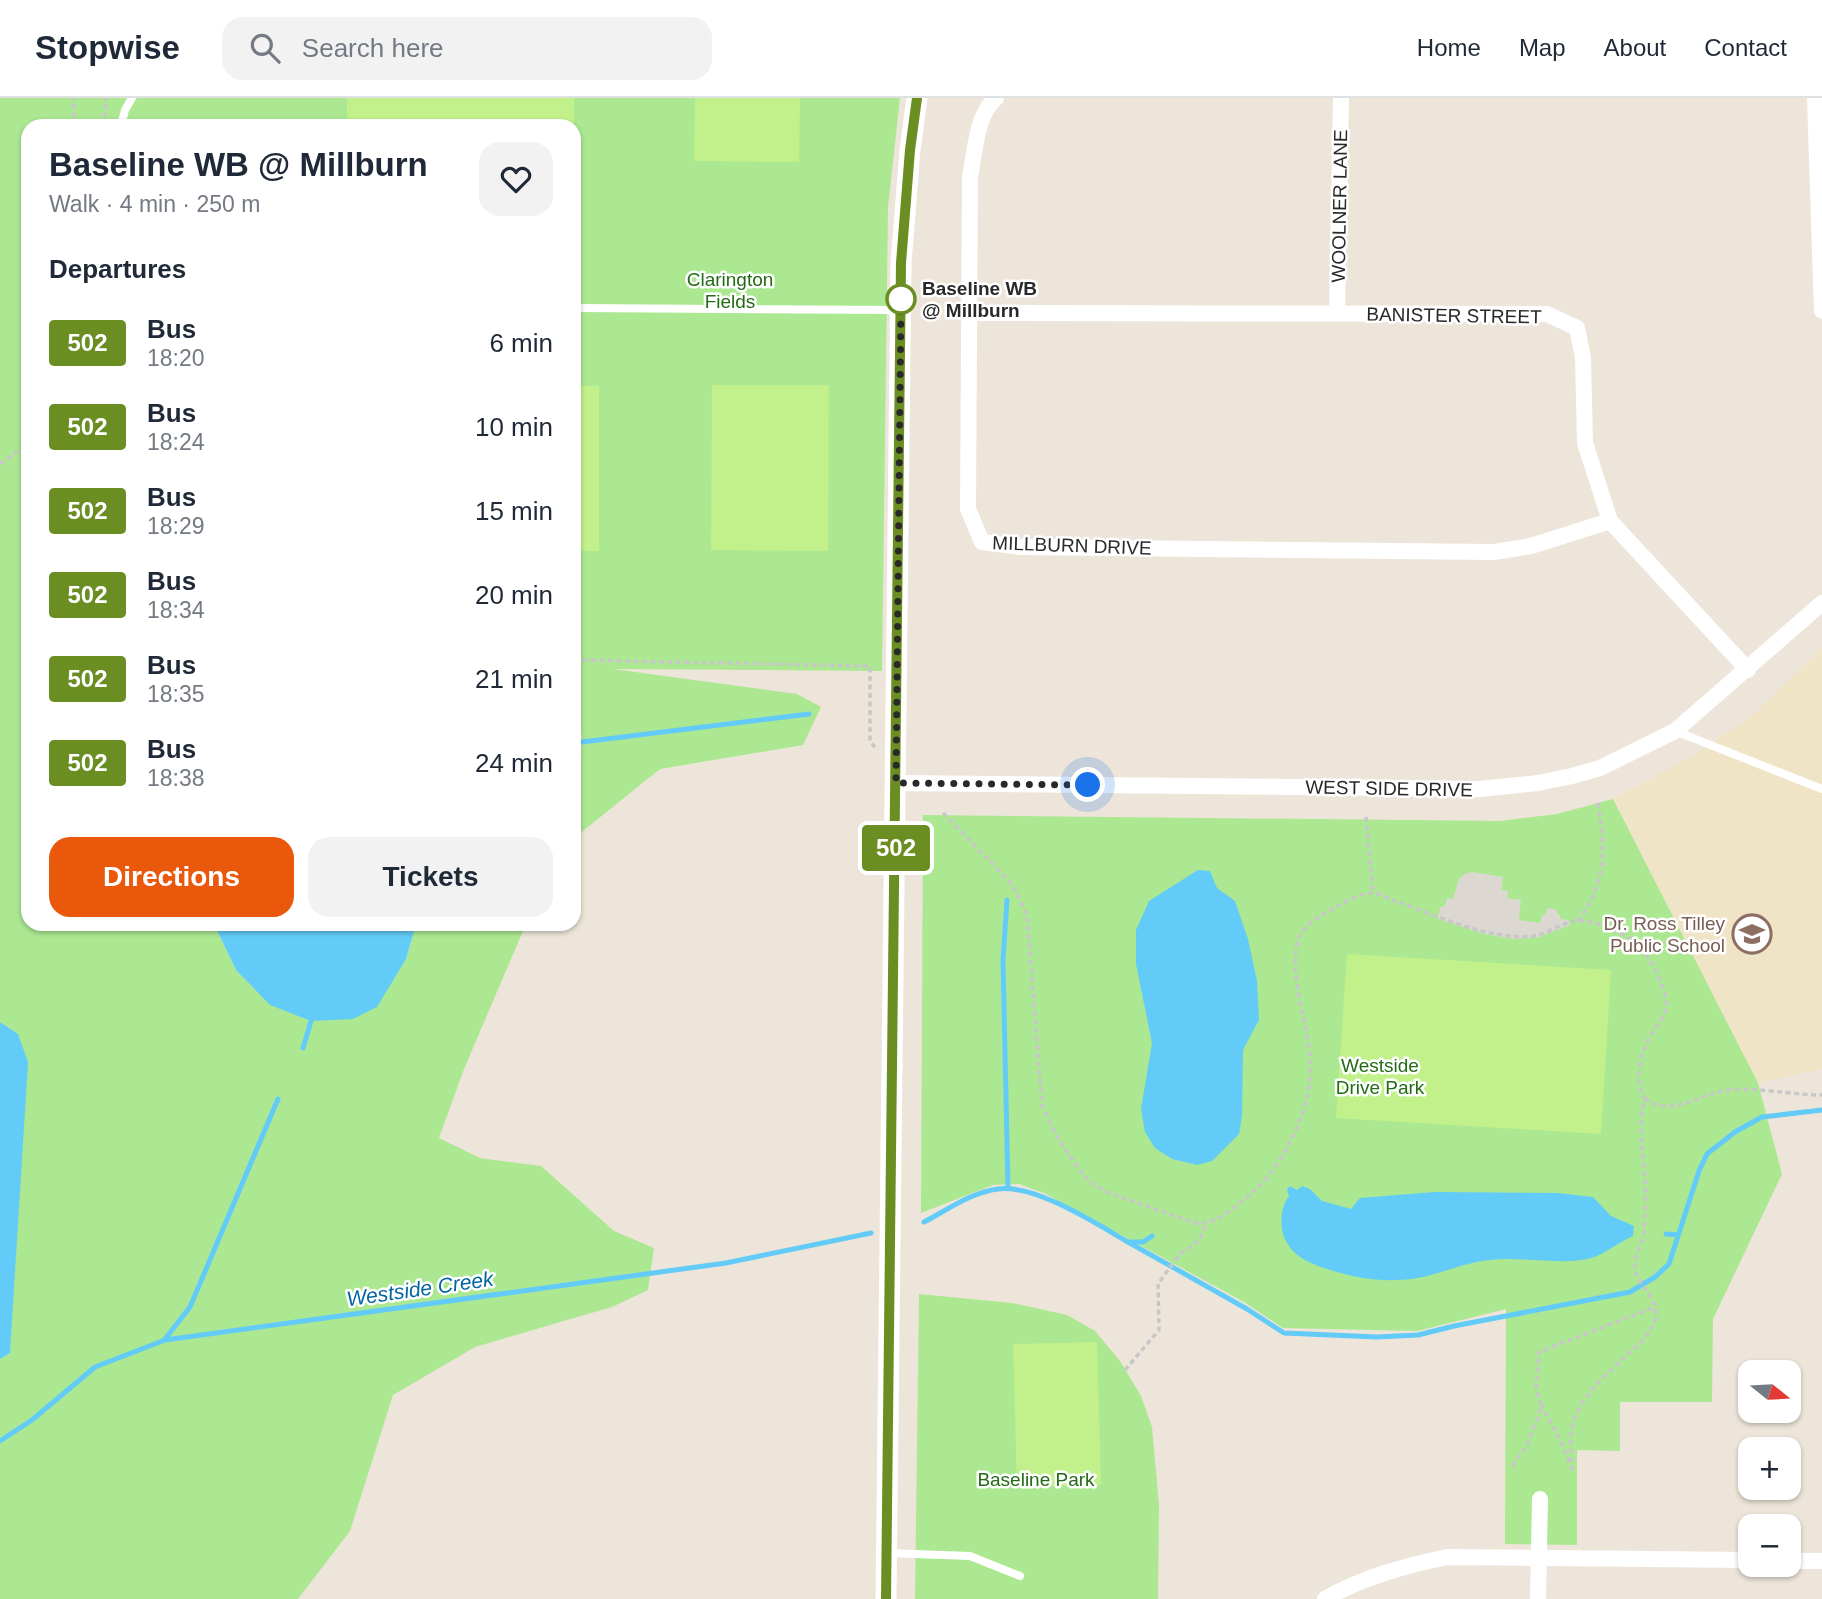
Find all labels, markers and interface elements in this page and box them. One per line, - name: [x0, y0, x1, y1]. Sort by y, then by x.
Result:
- search box: [222, 17, 712, 80]
- text: Stopwise: [35, 29, 180, 66]
- icon: search: [246, 29, 284, 67]
- text: Search here: [302, 33, 444, 63]
- text: Home: [1417, 34, 1481, 61]
- text: Map: [1519, 34, 1566, 61]
- text: About: [1604, 34, 1666, 61]
- text: Contact: [1704, 34, 1787, 61]
- street label: WOOLNER LANE: [1328, 129, 1351, 283]
- button: heart: [479, 142, 553, 216]
- text: Baseline WB @ Millburn: [49, 146, 428, 183]
- text: Walk · 4 min · 250 m: [49, 191, 260, 217]
- text: Departures: [49, 254, 186, 284]
- park label: Clarington Fields: [687, 269, 773, 312]
- place label: Baseline WB @ Millburn: [922, 278, 1037, 321]
- marker: Baseline WB @ Millburn: [886, 284, 916, 314]
- street label: BANISTER STREET: [1366, 303, 1542, 328]
- text: Bus: [147, 314, 196, 344]
- text: 6 min: [489, 328, 553, 358]
- text: 502: [67, 329, 108, 356]
- text: 18:20: [147, 345, 205, 371]
- text: Bus: [147, 398, 196, 428]
- text: 10 min: [475, 412, 553, 442]
- text: 502: [67, 413, 108, 440]
- text: 18:24: [147, 429, 205, 455]
- text: Bus: [147, 482, 196, 512]
- text: 15 min: [475, 496, 553, 526]
- text: 502: [67, 497, 108, 524]
- text: 18:29: [147, 513, 205, 539]
- street label: MILLBURN DRIVE: [992, 532, 1152, 559]
- text: Bus: [147, 566, 196, 596]
- text: 20 min: [475, 580, 553, 610]
- text: 502: [67, 581, 108, 608]
- text: 18:34: [147, 597, 205, 623]
- text: Bus: [147, 650, 196, 680]
- text: 21 min: [475, 664, 553, 694]
- text: 502: [67, 665, 108, 692]
- text: 18:35: [147, 681, 205, 707]
- text: Bus: [147, 734, 196, 764]
- text: 24 min: [475, 748, 553, 778]
- text: 502: [67, 749, 108, 776]
- text: 18:38: [147, 765, 205, 791]
- your location: [1070, 767, 1105, 802]
- street label: WEST SIDE DRIVE: [1305, 777, 1473, 800]
- line badge: 502: [856, 825, 936, 871]
- text: 502: [876, 834, 916, 861]
- button: Directions: [49, 837, 294, 917]
- button: Tickets: [308, 837, 553, 917]
- place label: Dr. Ross Tilley Public School: [1604, 913, 1725, 956]
- school or university icon: Dr. Ross Tilley Public School: [1731, 913, 1773, 955]
- park label: Westside Drive Park: [1336, 1055, 1425, 1098]
- water label: Westside Creek: [345, 1267, 496, 1310]
- north arrow: [1738, 1360, 1801, 1423]
- map controls: [1738, 1360, 1801, 1577]
- button: +: [1738, 1437, 1801, 1500]
- park label: Baseline Park: [977, 1469, 1095, 1490]
- button: −: [1738, 1514, 1801, 1577]

